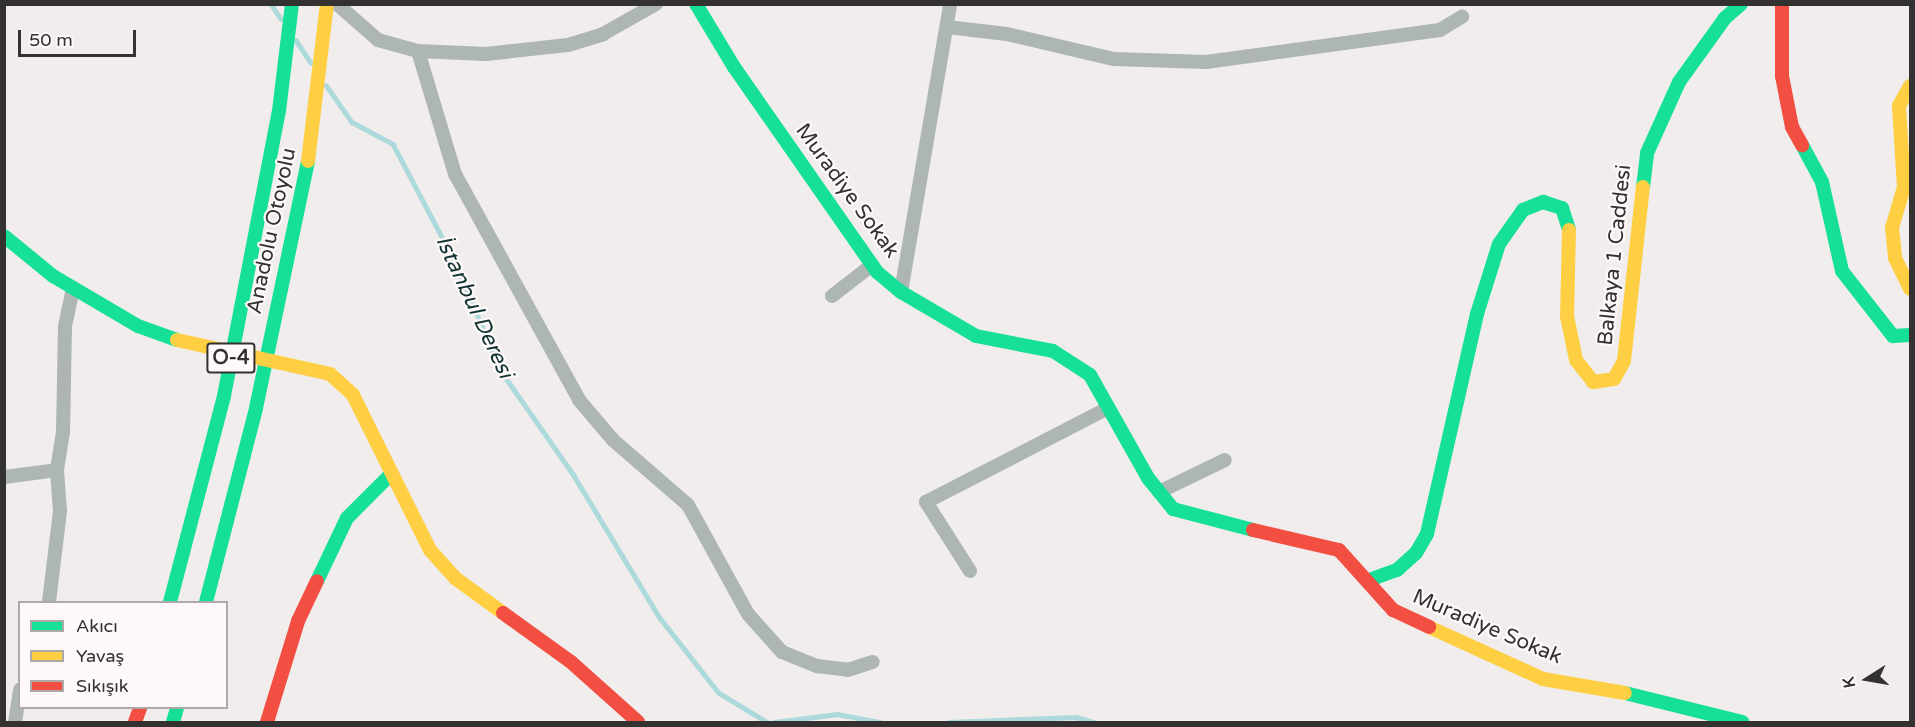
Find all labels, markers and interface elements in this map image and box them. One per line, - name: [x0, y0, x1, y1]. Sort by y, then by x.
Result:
- scale bar: [21, 18, 140, 56]
- text: 50 m: [29, 29, 73, 51]
- street label: Muradiye Sokak: [790, 119, 904, 263]
- street label: Anadolu Otoyolu: [242, 146, 302, 316]
- street label: Balkaya 1 Caddesi: [1593, 163, 1637, 347]
- water label: İstanbul Deresi: [429, 232, 519, 382]
- road number: O-4: [206, 341, 256, 375]
- street label: Muradiye Sokak: [1409, 584, 1565, 670]
- legend: [18, 601, 228, 709]
- text: Akıcı: [76, 615, 118, 637]
- text: Yavaş: [76, 645, 124, 667]
- north arrow: [1837, 649, 1897, 709]
- text: Sıkışık: [76, 675, 129, 697]
- text: K: [1838, 675, 1860, 690]

